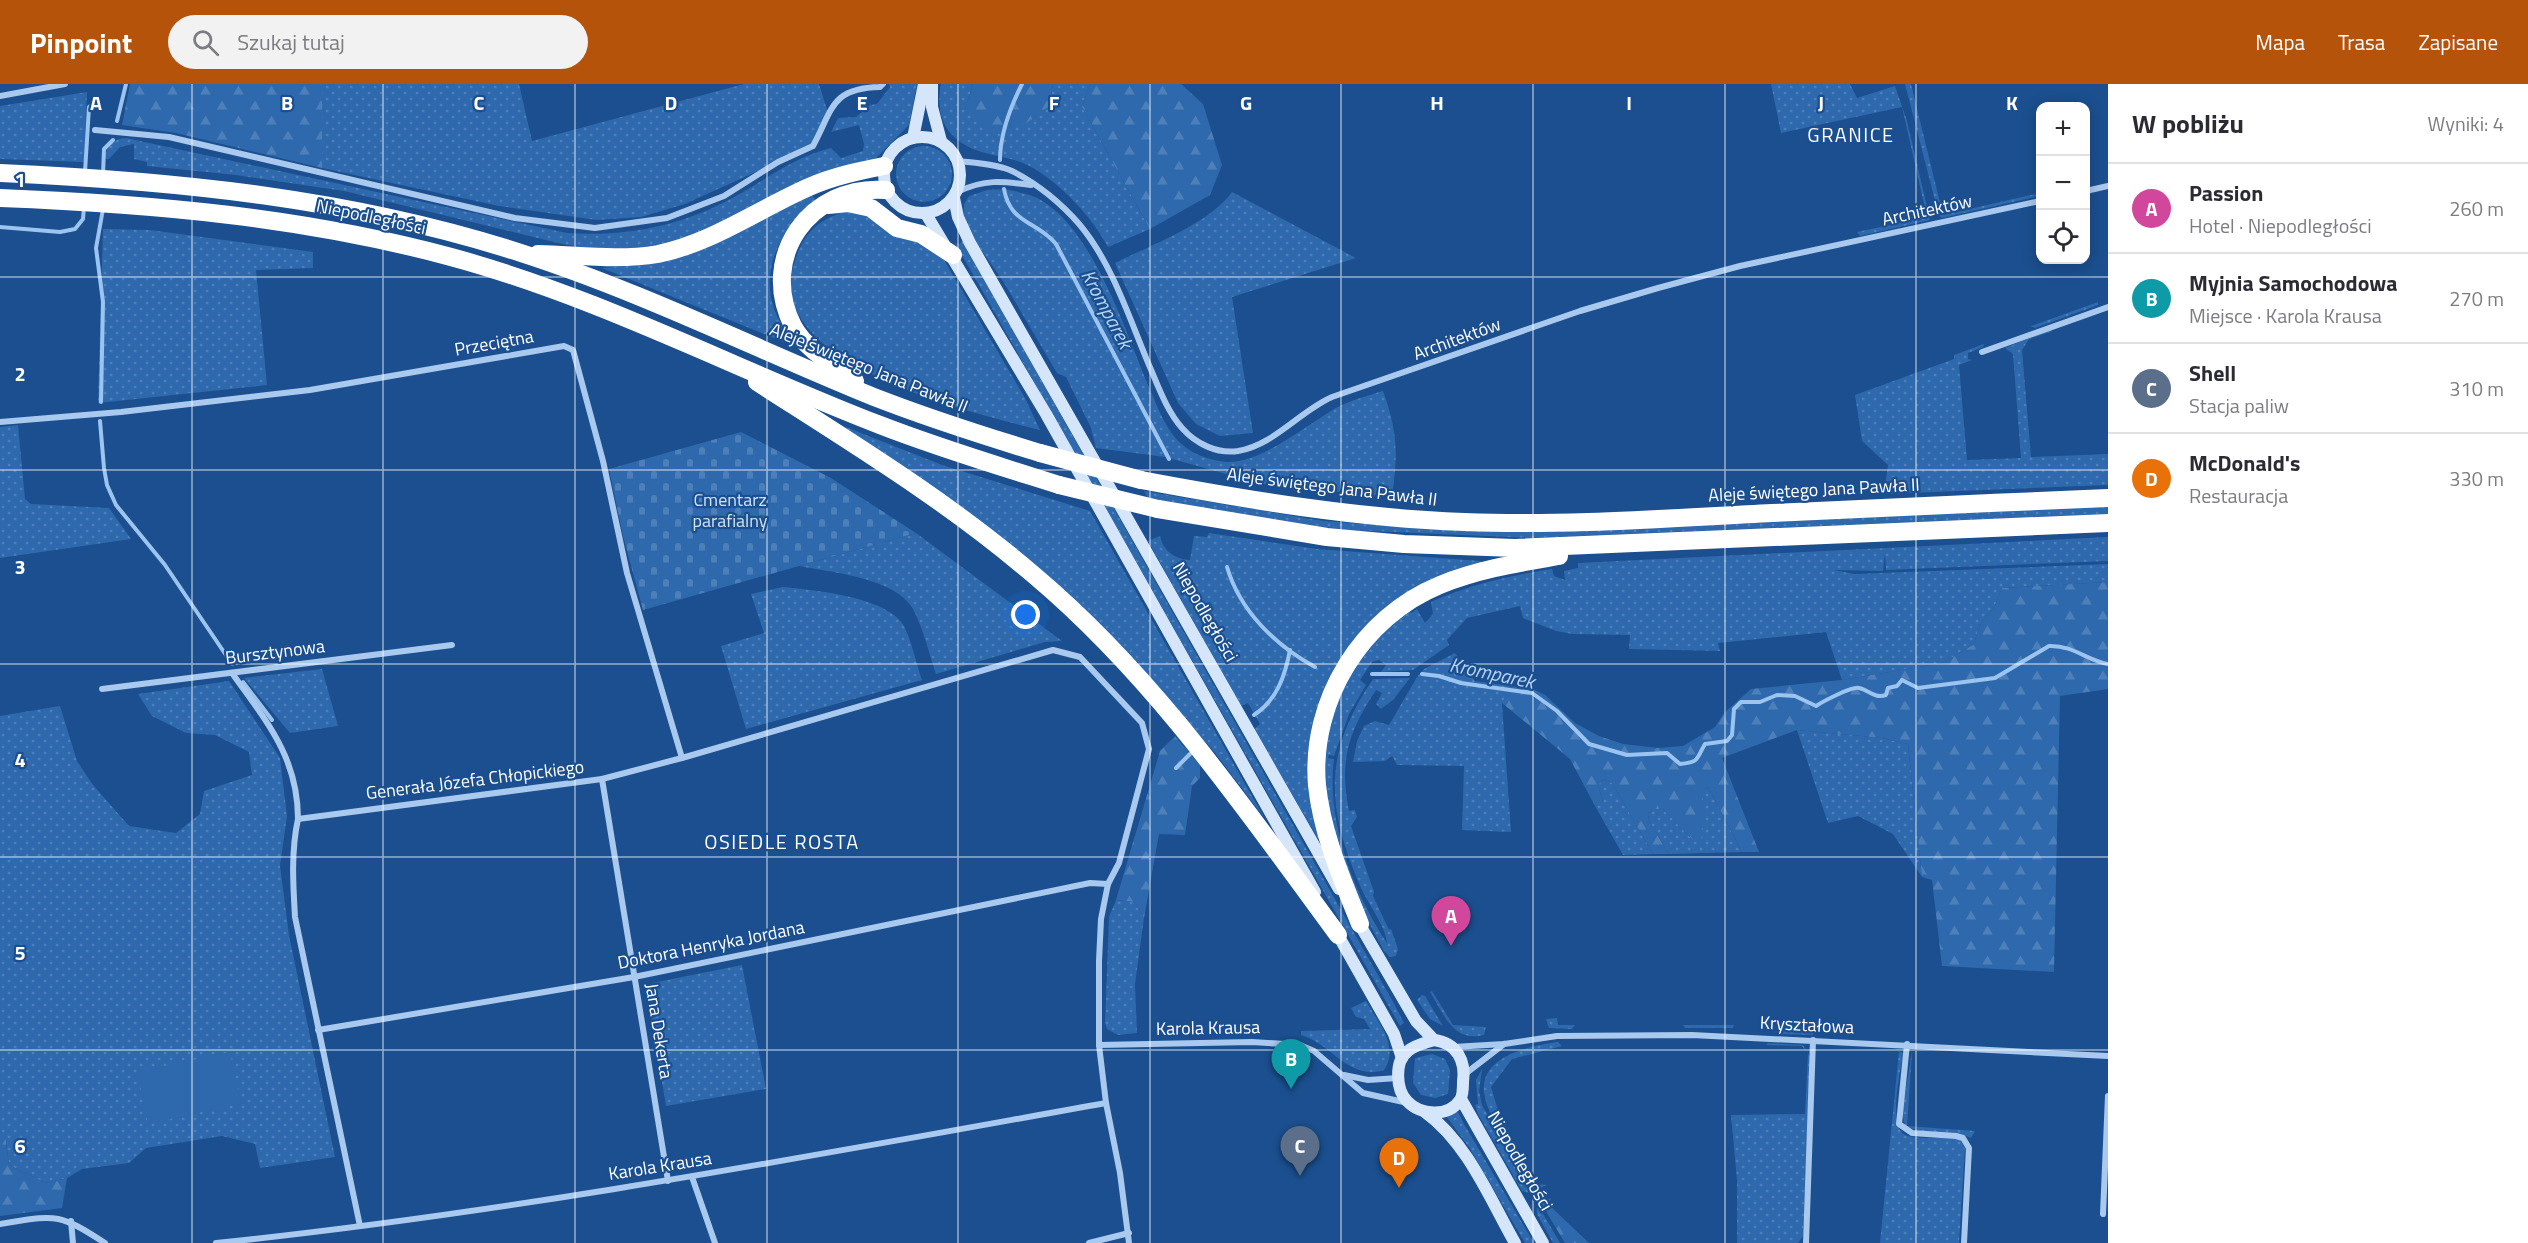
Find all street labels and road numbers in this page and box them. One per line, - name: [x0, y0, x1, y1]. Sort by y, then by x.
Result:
- street label: Architektów: [1879, 187, 1975, 232]
- street label: Niepodległości: [314, 192, 428, 241]
- street label: Architektów: [1409, 310, 1505, 367]
- street label: Aleje świętego Jana Pawła II: [766, 315, 972, 420]
- street label: Przeciętna: [452, 322, 536, 363]
- street label: Aleje świętego Jana Pawła II: [1225, 460, 1439, 513]
- street label: Aleje świętego Jana Pawła II: [1708, 470, 1920, 509]
- street label: Niepodległości: [1166, 557, 1245, 667]
- street label: Bursztynowa: [224, 632, 326, 671]
- street label: Generała Józefa Chłopickiego: [364, 753, 586, 806]
- street label: Doktora Henryka Jordana: [615, 913, 807, 976]
- street label: Jana Dekerta: [639, 981, 680, 1081]
- street label: Kryształowa: [1759, 1009, 1855, 1040]
- street label: Karola Krausa: [1156, 1013, 1260, 1042]
- street label: Niepodległości: [1481, 1106, 1560, 1216]
- street label: Karola Krausa: [606, 1144, 714, 1187]

